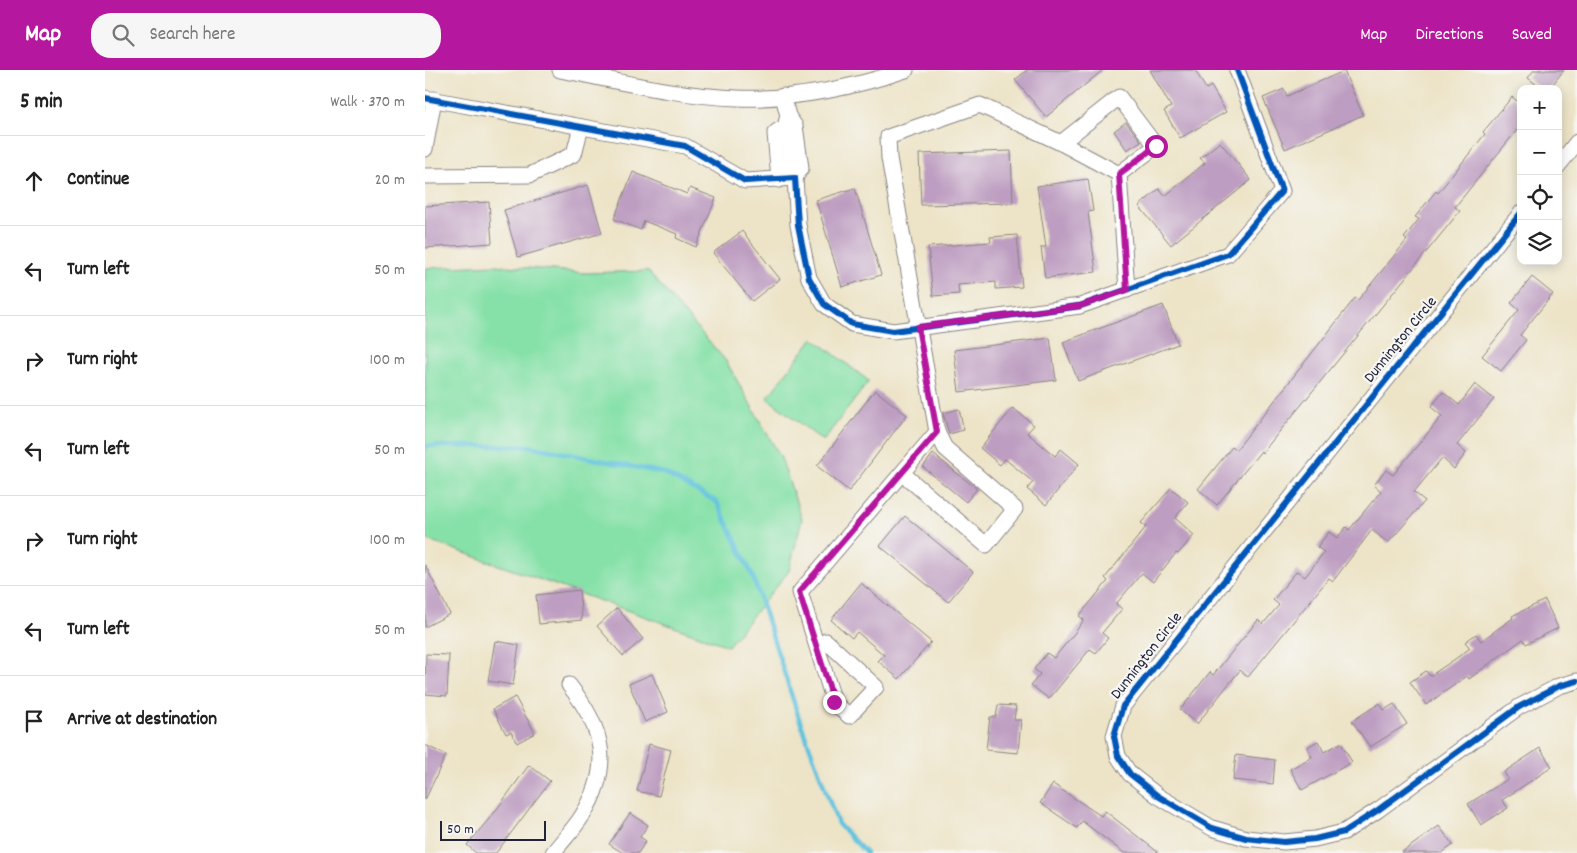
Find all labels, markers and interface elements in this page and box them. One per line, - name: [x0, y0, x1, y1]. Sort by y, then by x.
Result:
- search box: [91, 13, 441, 58]
- text: Map: [25, 18, 61, 52]
- icon: search: [109, 21, 137, 49]
- text: Search here: [149, 22, 235, 49]
- text: Map: [1360, 23, 1387, 48]
- text: Directions: [1415, 23, 1484, 48]
- text: Saved: [1512, 23, 1552, 48]
- map controls: [1517, 85, 1562, 265]
- button: +: [1517, 85, 1562, 130]
- text: 5 min: [20, 88, 63, 118]
- text: Walk · 370 m: [330, 91, 405, 114]
- button: −: [1517, 130, 1562, 175]
- route start: [1145, 135, 1168, 158]
- icon: ahead: [20, 167, 48, 195]
- text: Continue: [67, 167, 129, 194]
- text: 20 m: [375, 169, 405, 192]
- button: locate: [1517, 175, 1562, 220]
- button: layers: [1517, 220, 1562, 265]
- icon: left: [20, 257, 48, 285]
- text: Turn left: [67, 257, 130, 284]
- text: 50 m: [374, 259, 405, 282]
- street label: Dunnington Circle: [1359, 292, 1443, 388]
- icon: right: [20, 347, 48, 375]
- text: Turn right: [67, 347, 138, 374]
- text: 100 m: [369, 349, 405, 372]
- icon: left: [20, 437, 48, 465]
- text: Turn left: [67, 437, 130, 464]
- text: 50 m: [374, 439, 405, 462]
- icon: right: [20, 527, 48, 555]
- text: Turn right: [67, 527, 138, 554]
- text: 100 m: [369, 529, 405, 552]
- street label: Dunnington Circle: [1105, 607, 1189, 705]
- icon: left: [20, 617, 48, 645]
- text: Turn left: [67, 617, 130, 644]
- text: 50 m: [374, 619, 405, 642]
- route end: [823, 691, 846, 714]
- icon: arrive: [20, 707, 48, 735]
- text: Arrive at destination: [67, 707, 217, 734]
- scale bar: [440, 818, 546, 841]
- text: 50 m: [447, 820, 474, 840]

